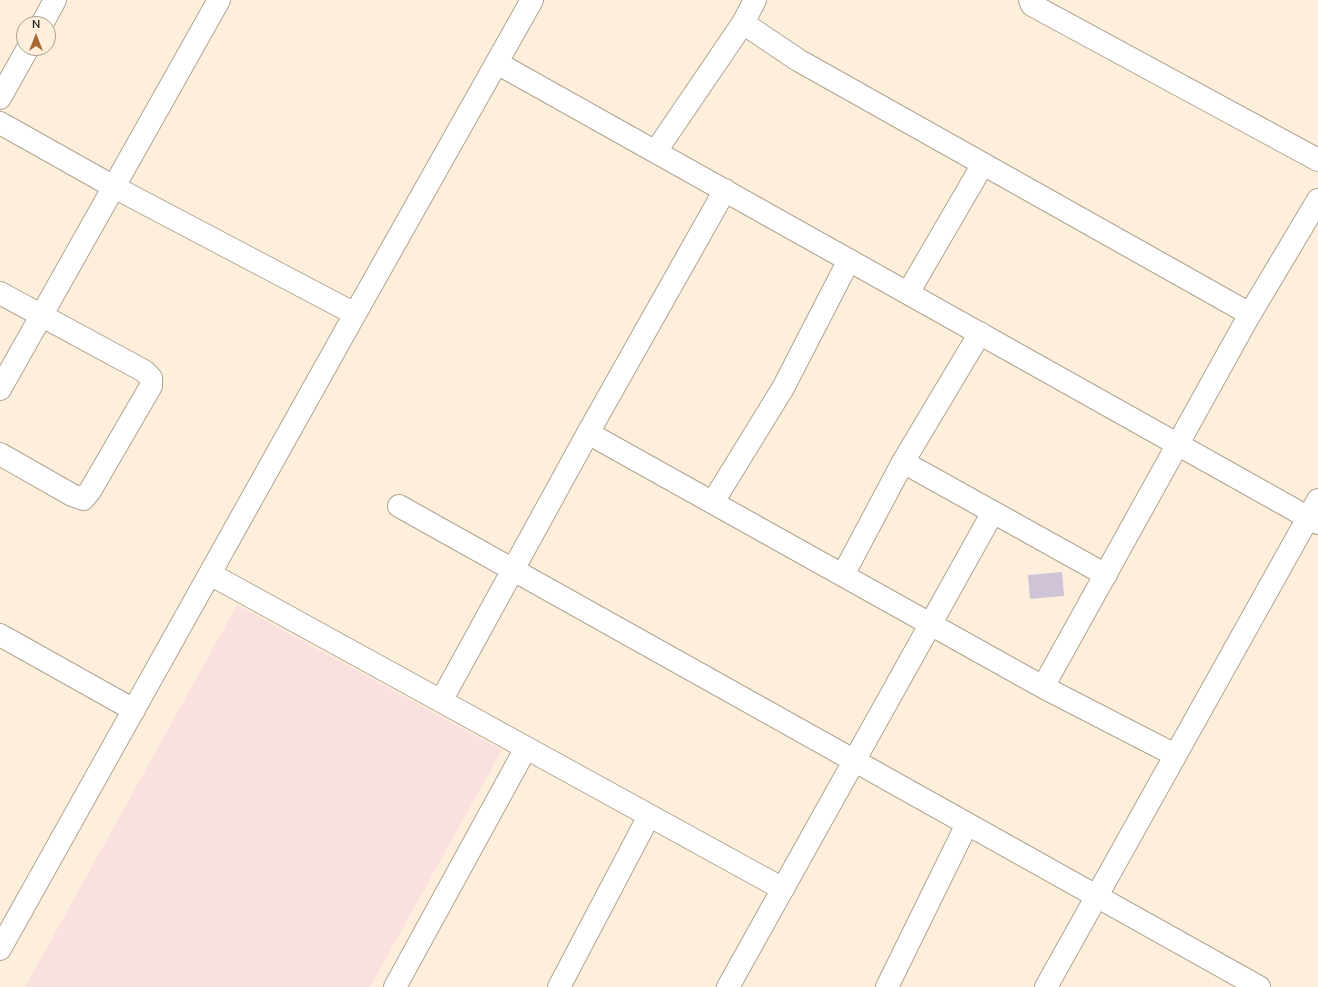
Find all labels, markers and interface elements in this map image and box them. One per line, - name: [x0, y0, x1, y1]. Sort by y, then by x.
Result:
- north arrow: [16, 16, 56, 56]
- text: N: [32, 17, 40, 32]

